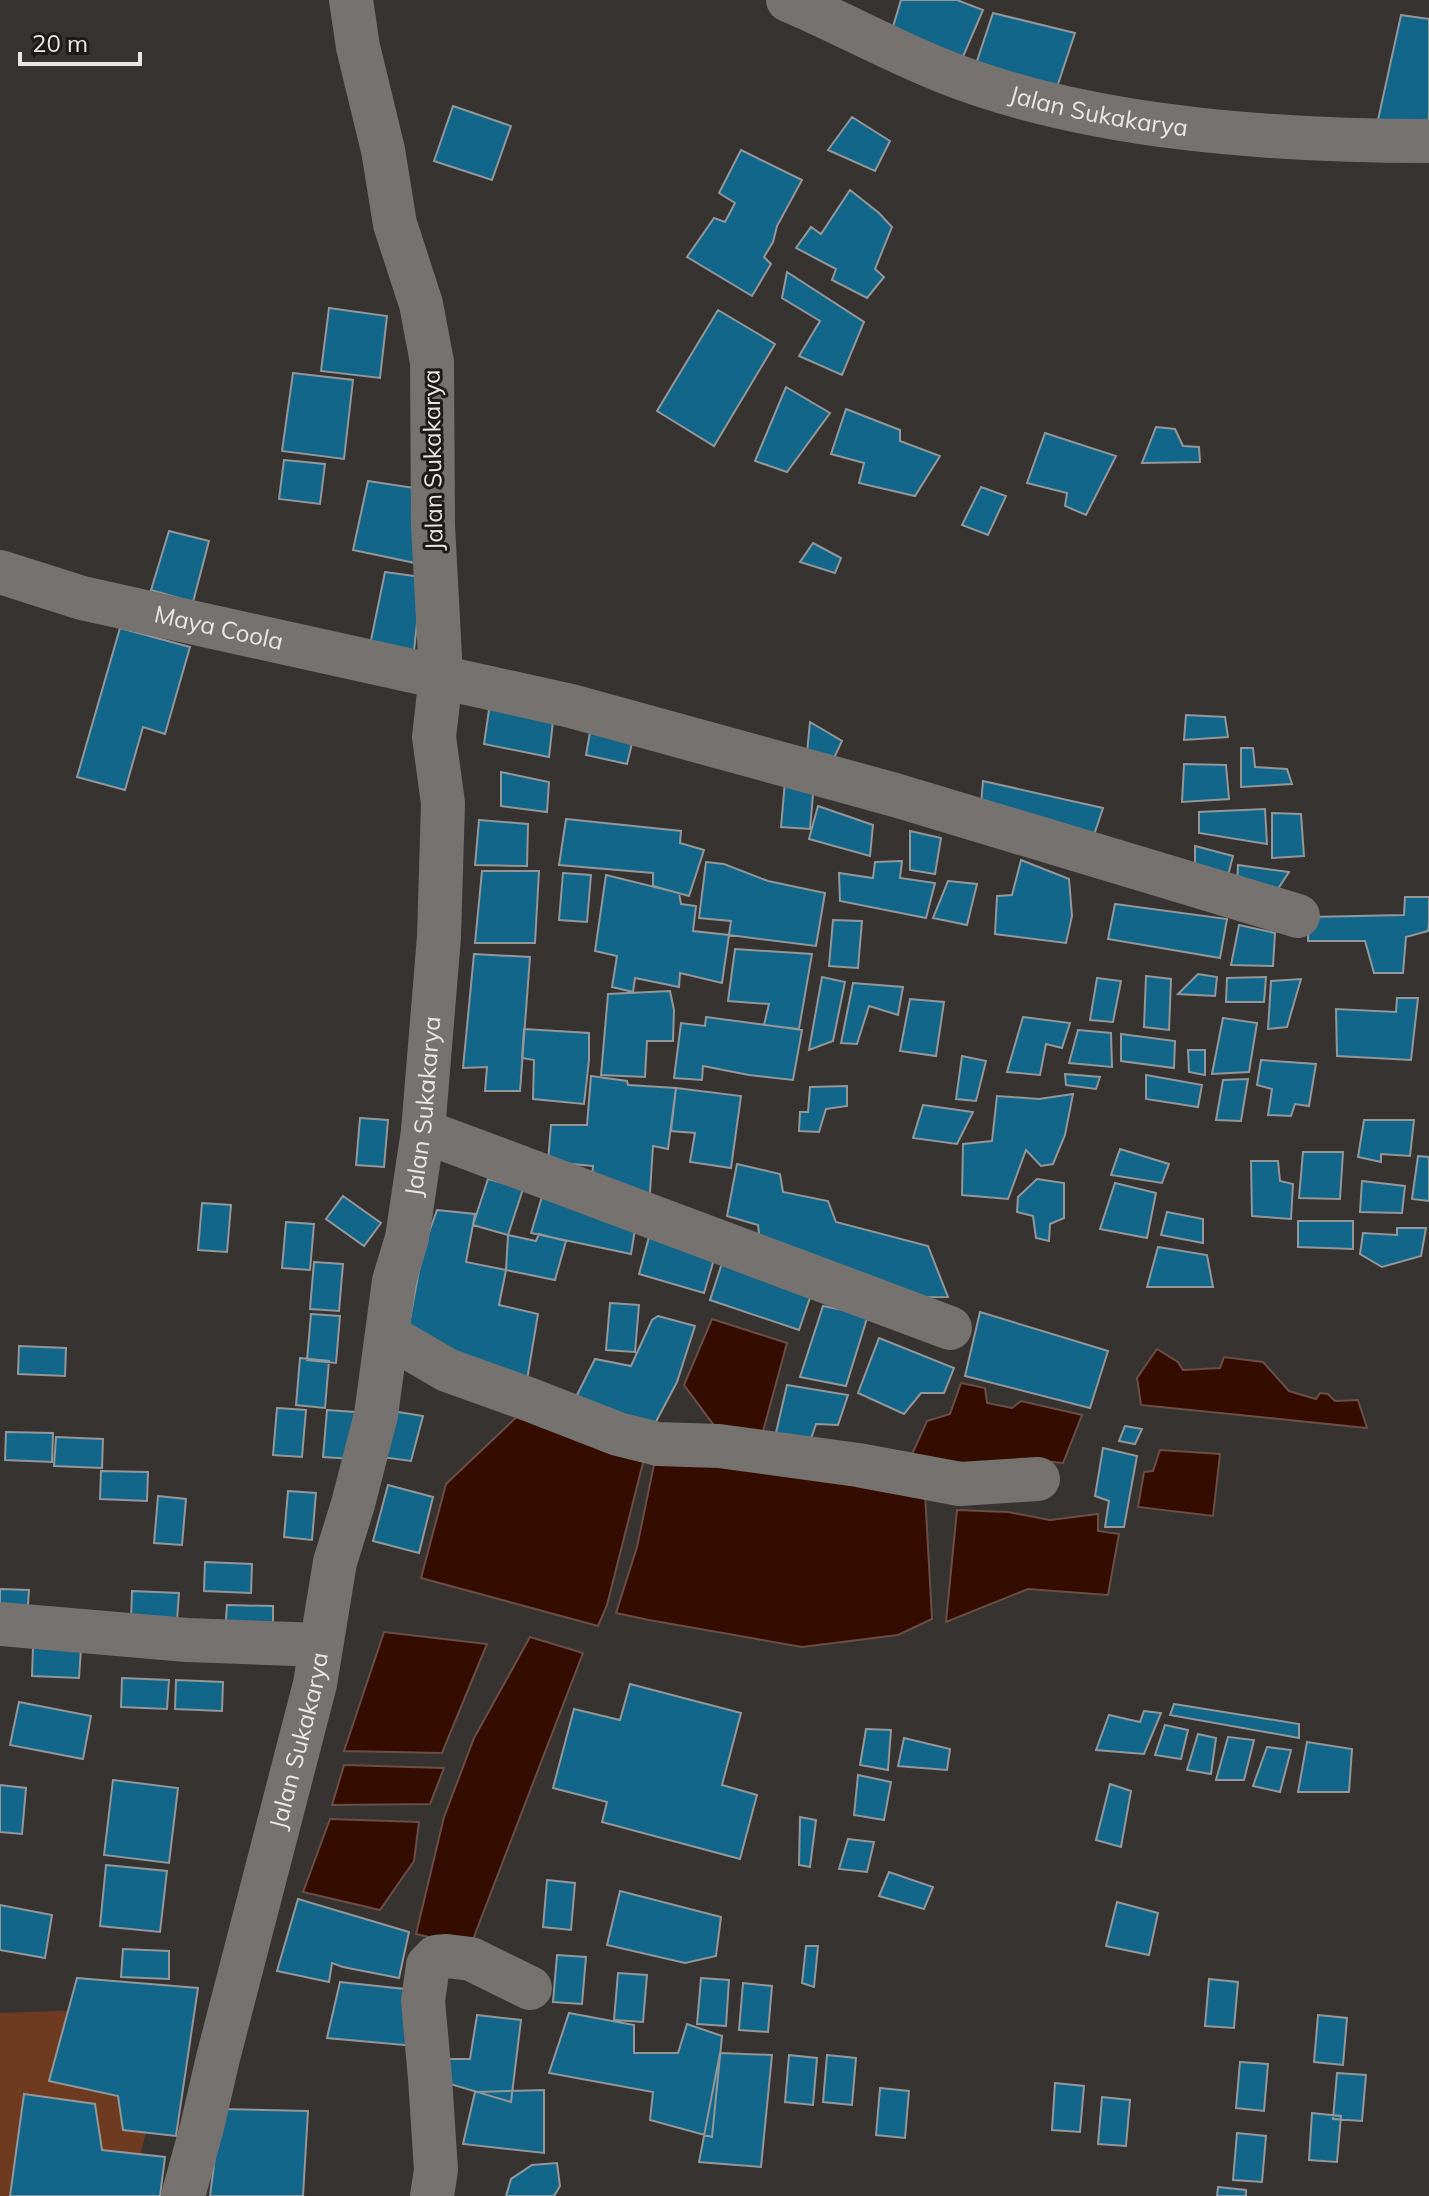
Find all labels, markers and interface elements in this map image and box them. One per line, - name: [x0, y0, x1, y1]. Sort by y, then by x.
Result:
- scale bar: [20, 16, 140, 66]
- text: 20 m: [32, 28, 88, 58]
- street label: Jalan Sukakarya: [1006, 79, 1190, 142]
- street label: Jalan Sukakarya: [415, 369, 449, 551]
- street label: Maya Coola: [152, 598, 286, 656]
- street label: Jalan Sukakarya: [397, 1015, 446, 1198]
- street label: Jalan Sukakarya: [262, 1650, 334, 1832]

